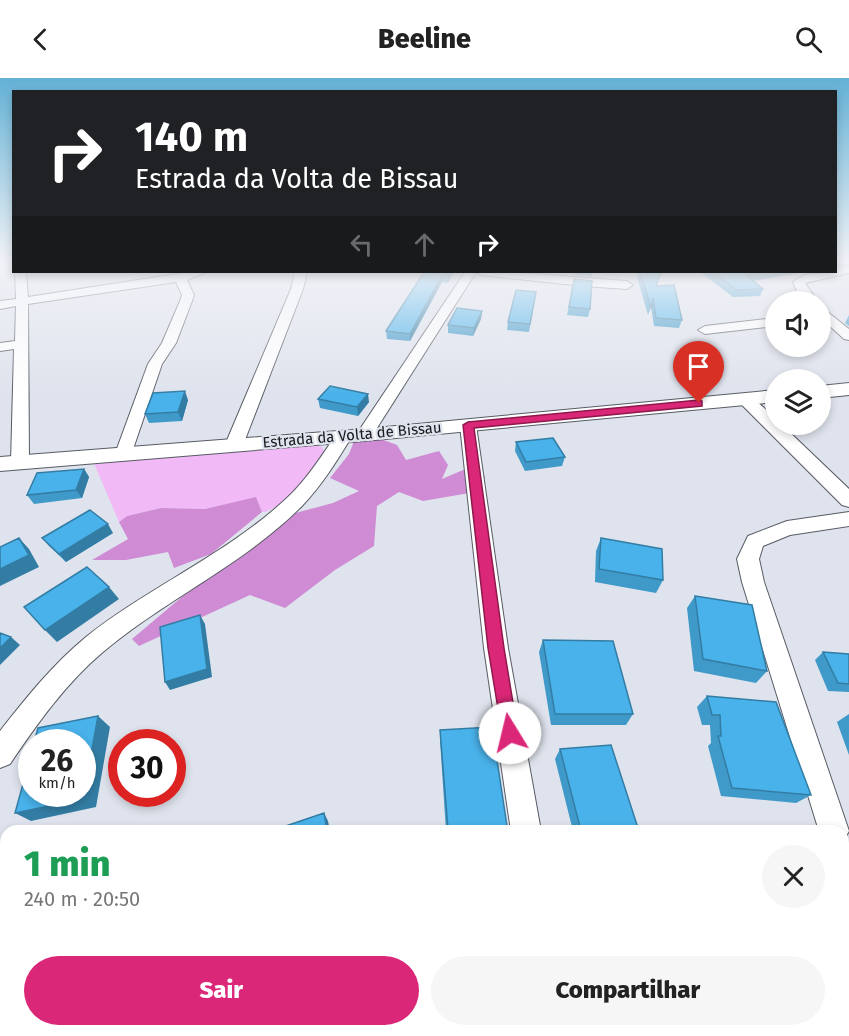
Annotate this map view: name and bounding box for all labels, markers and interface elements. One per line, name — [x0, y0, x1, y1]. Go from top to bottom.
icon: back — [24, 23, 57, 56]
text: Beeline — [378, 23, 471, 55]
icon: search — [792, 23, 825, 56]
text: 140 m — [135, 112, 248, 162]
icon: right — [36, 114, 114, 192]
text: Estrada da Volta de Bissau — [135, 163, 458, 195]
icon: left — [345, 228, 378, 261]
icon: ahead — [408, 228, 441, 261]
icon: right — [471, 228, 504, 261]
map controls — [765, 291, 831, 435]
button: sound — [765, 291, 831, 357]
pin — [673, 341, 724, 403]
icon: arrive — [682, 350, 715, 383]
button: layers — [765, 369, 831, 435]
street label: Estrada da Volta de Bissau — [262, 418, 442, 452]
position arrow — [478, 701, 542, 765]
speed limit sign: 30 — [108, 729, 186, 807]
text: 26 — [41, 743, 73, 779]
text: km/h — [38, 774, 76, 792]
text: 1 min — [24, 842, 110, 886]
button: close — [762, 845, 825, 908]
text: 240 m · 20:50 — [24, 887, 140, 911]
button: Sair — [24, 956, 419, 1025]
button: Compartilhar — [431, 956, 825, 1025]

